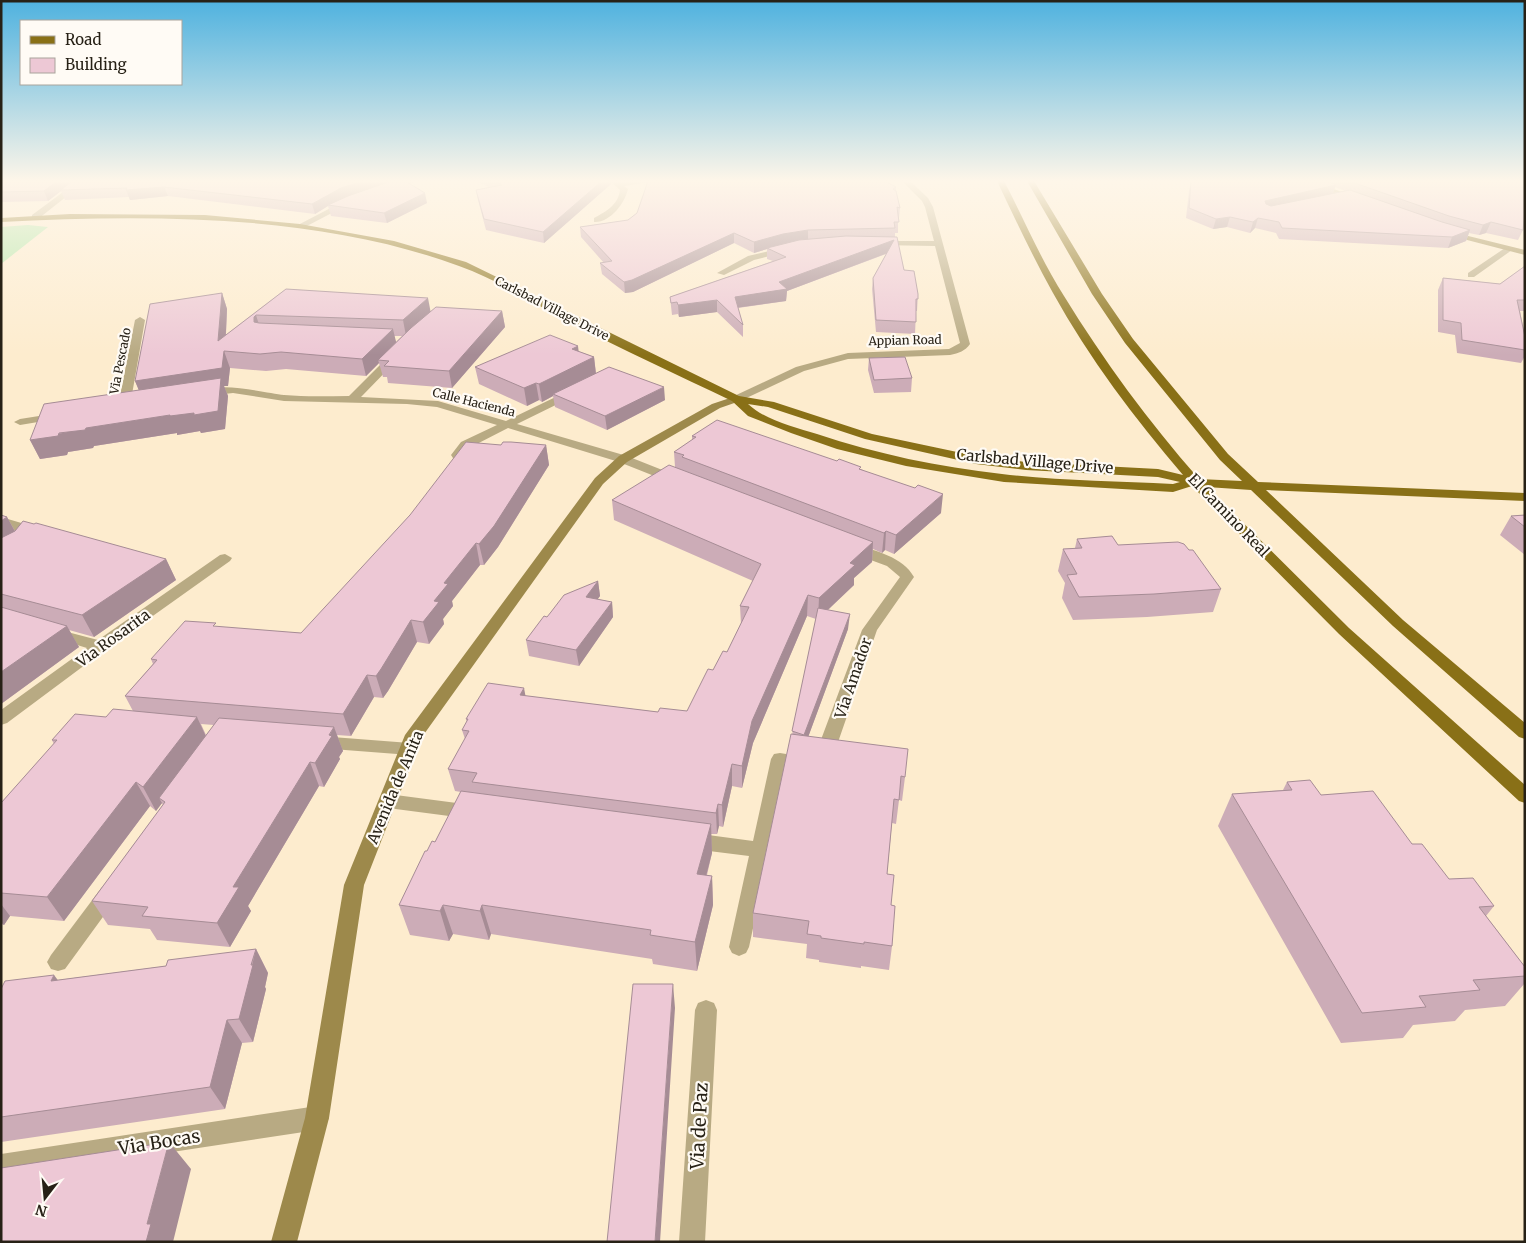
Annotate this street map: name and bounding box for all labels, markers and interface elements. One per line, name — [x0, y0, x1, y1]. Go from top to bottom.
legend — [20, 20, 182, 85]
text: Road — [65, 30, 101, 49]
text: Building — [65, 55, 127, 74]
street label: Carlsbad Village Drive — [493, 273, 611, 343]
street label: Via Pescado — [106, 326, 134, 397]
street label: Appian Road — [867, 332, 942, 348]
street label: Calle Hacienda — [431, 384, 518, 420]
street label: Carlsbad Village Drive — [956, 445, 1114, 477]
street label: El Camino Real — [1184, 469, 1274, 561]
street label: Via Rosarita — [72, 605, 154, 672]
street label: Via Amador — [830, 635, 876, 722]
street label: Avenida de Anita — [362, 728, 427, 847]
street label: Via de Paz — [685, 1082, 713, 1171]
street label: Via Bocas — [115, 1124, 202, 1160]
north arrow — [20, 1173, 70, 1223]
text: N — [34, 1200, 49, 1221]

